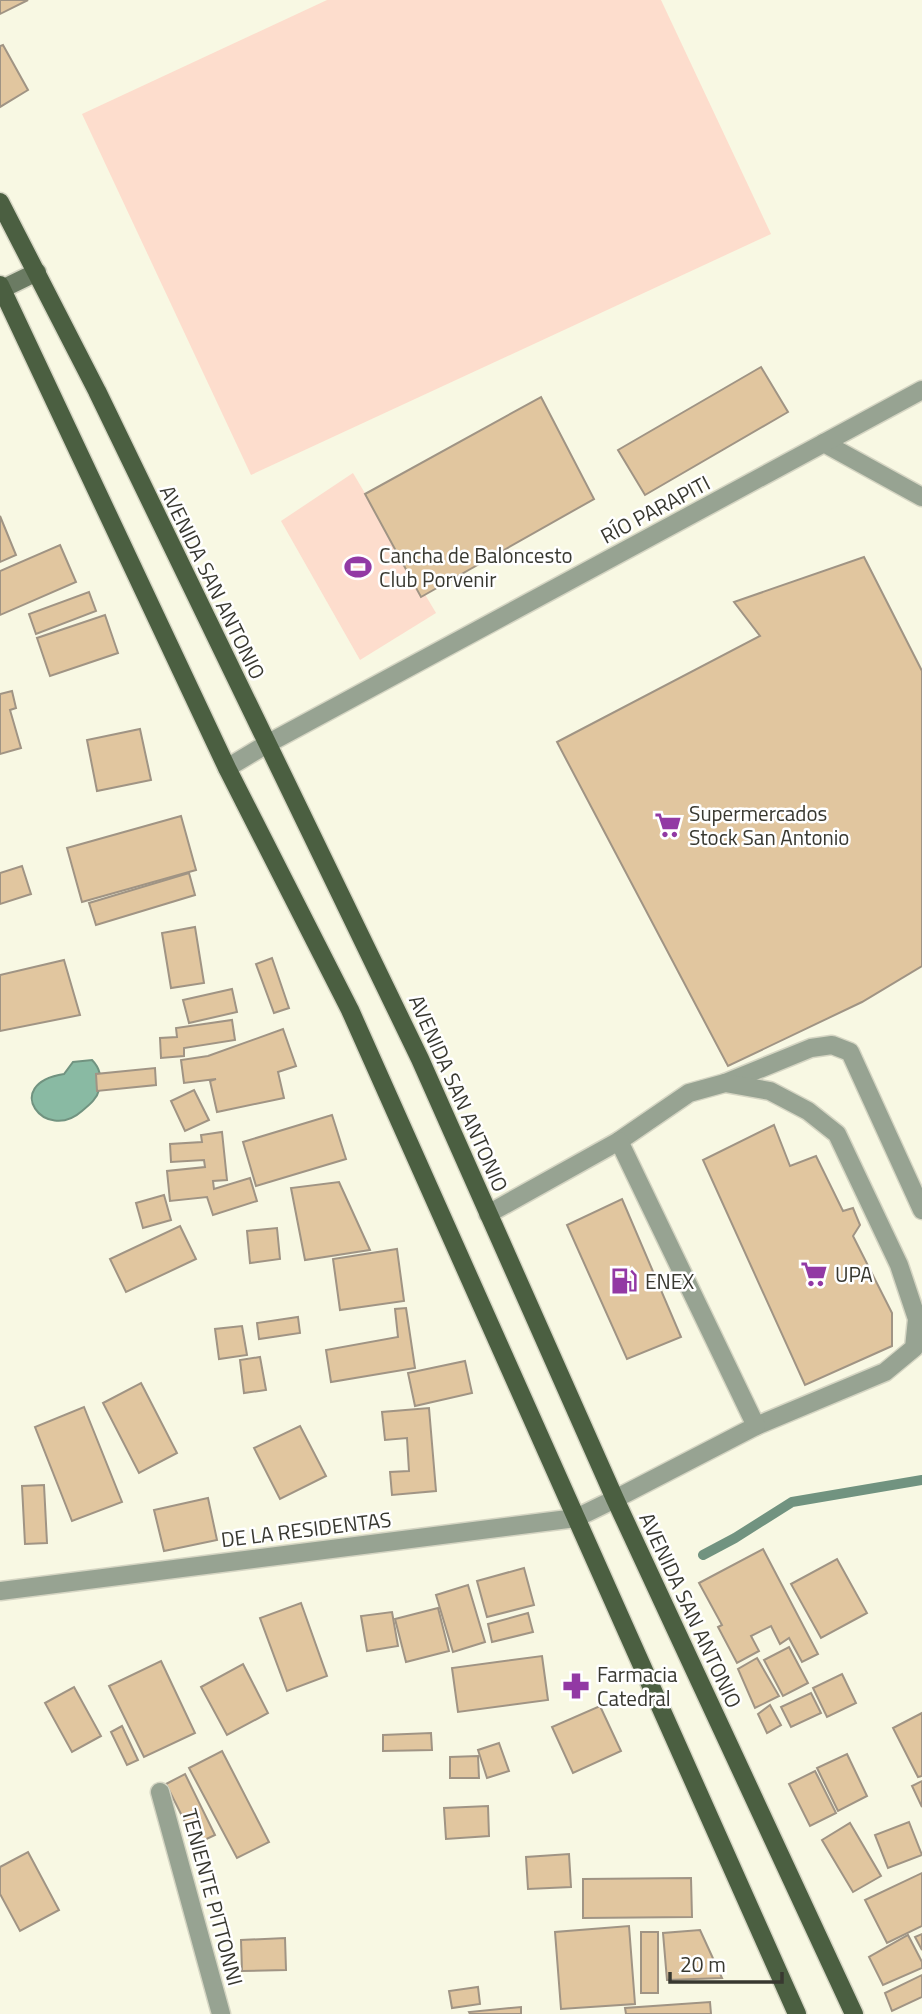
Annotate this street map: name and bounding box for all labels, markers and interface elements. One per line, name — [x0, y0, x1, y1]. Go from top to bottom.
street label: RÍO PARAPITI — [594, 467, 716, 551]
street label: AVENIDA SAN ANTONIO — [152, 480, 274, 684]
place label: Cancha de Baloncesto Club Porvenir — [379, 539, 573, 595]
sports icon: Cancha de Baloncesto Club Porvenir — [343, 552, 373, 582]
place label: Supermercados Stock San Antonio — [689, 797, 849, 853]
supermarket icon: Supermercados Stock San Antonio — [653, 810, 683, 840]
street label: AVENIDA SAN ANTONIO — [401, 989, 517, 1197]
place label: UPA — [835, 1258, 873, 1290]
supermarket icon: UPA — [799, 1259, 829, 1289]
place label: ENEX — [645, 1265, 694, 1297]
fuel station icon: ENEX — [609, 1266, 639, 1296]
street label: DE LA RESIDENTAS — [219, 1503, 393, 1555]
street label: AVENIDA SAN ANTONIO — [632, 1507, 750, 1713]
place label: Farmacia Catedral — [597, 1658, 678, 1714]
pharmacy icon: Farmacia Catedral — [561, 1671, 591, 1701]
street label: TENIENTE PITTONNI — [174, 1805, 252, 1989]
scale bar — [670, 1940, 782, 1984]
text: 20 m — [680, 1948, 726, 1980]

